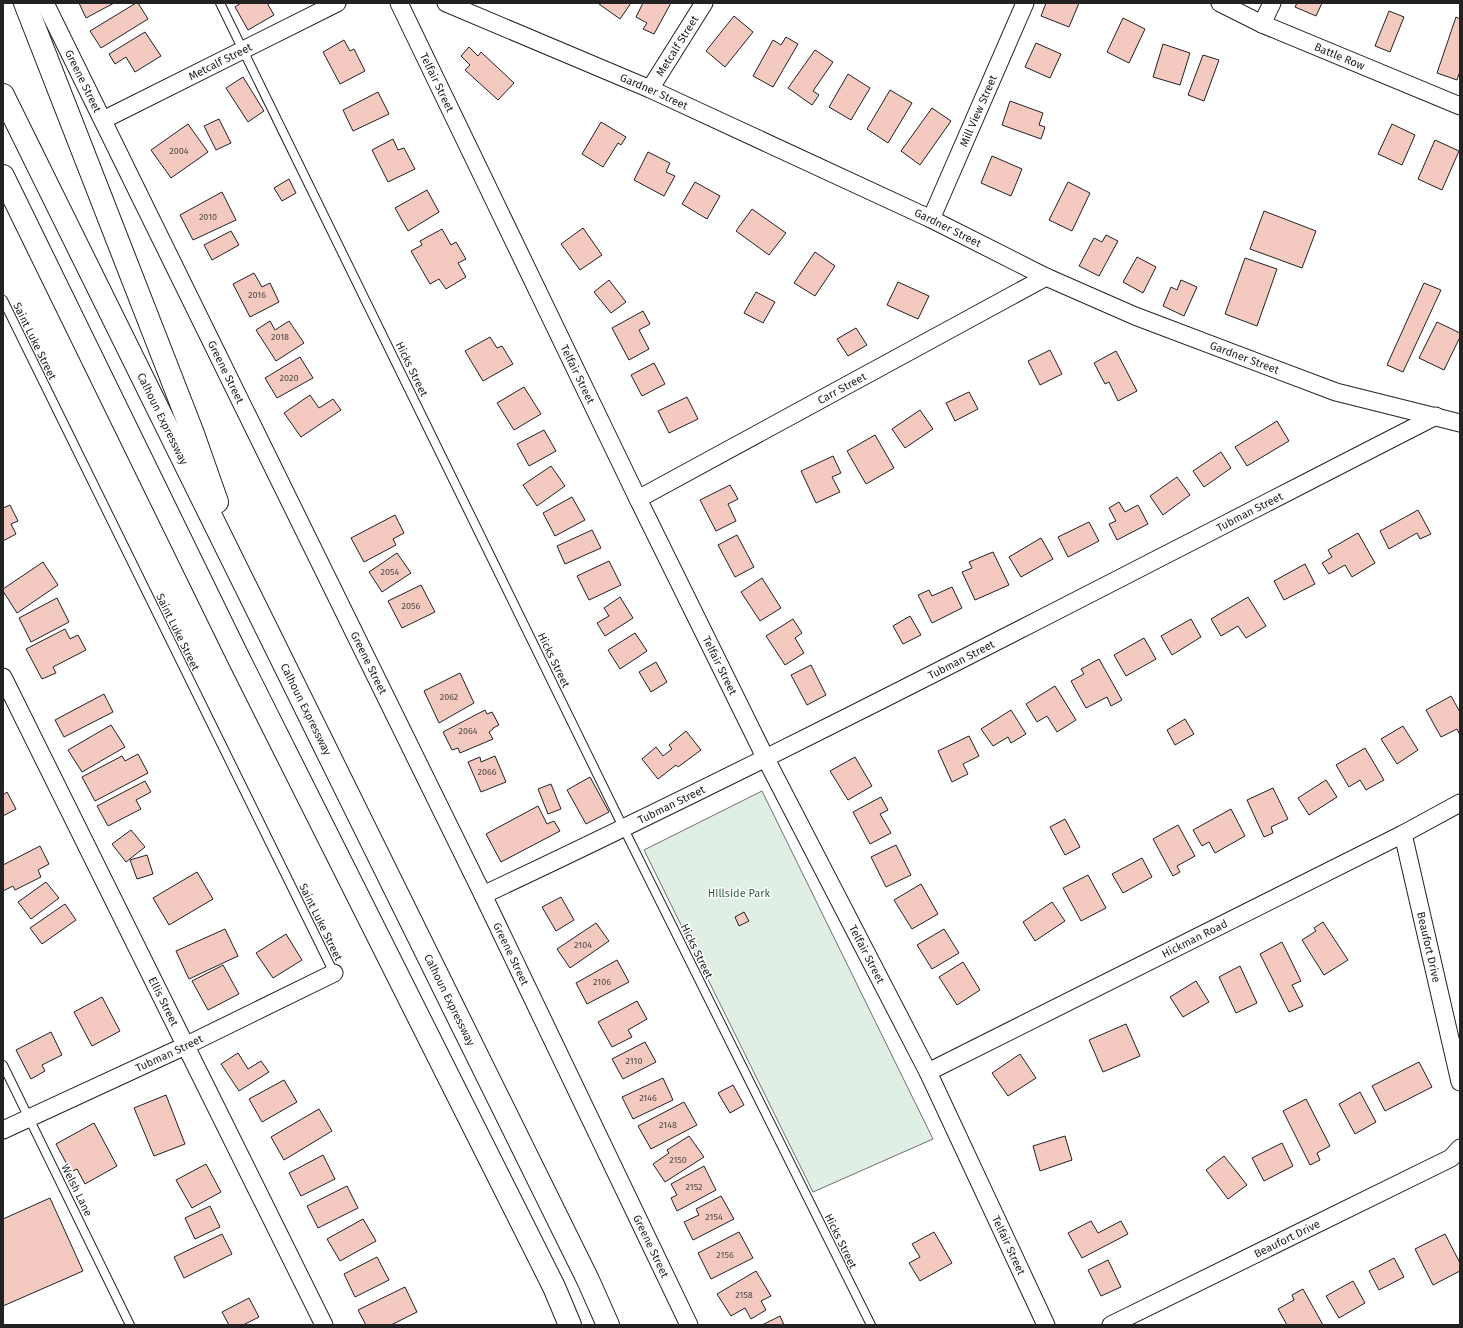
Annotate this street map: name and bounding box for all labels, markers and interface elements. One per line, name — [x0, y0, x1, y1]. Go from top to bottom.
street label: Metcalf Street — [654, 13, 701, 79]
street label: Battle Row — [1312, 40, 1367, 73]
street label: Metcalf Street — [187, 41, 254, 83]
street label: Greene Street — [62, 48, 104, 115]
street label: Telfair Street — [417, 51, 456, 114]
street label: Gardner Street — [618, 71, 690, 113]
street label: Mill View Street — [957, 73, 1000, 149]
house number: 2004 — [169, 146, 189, 156]
street label: Gardner Street — [912, 206, 983, 250]
house number: 2010 — [199, 212, 217, 222]
house number: 2016 — [248, 290, 266, 300]
street label: Saint Luke Street — [10, 300, 59, 382]
house number: 2018 — [271, 332, 289, 342]
street label: Greene Street — [205, 339, 247, 406]
street label: Gardner Street — [1208, 339, 1281, 377]
street label: Hicks Street — [393, 340, 430, 399]
street label: Telfair Street — [558, 343, 597, 406]
street label: Carr Street — [815, 370, 869, 407]
street label: Calhoun Expressway — [134, 371, 191, 467]
house number: 2020 — [280, 373, 298, 383]
street label: Tubman Street — [1214, 490, 1285, 535]
house number: 2054 — [381, 567, 400, 577]
street label: Saint Luke Street — [153, 591, 202, 673]
house number: 2056 — [402, 601, 421, 611]
street label: Greene Street — [348, 630, 389, 696]
street label: Hicks Street — [535, 631, 572, 690]
street label: Telfair Street — [699, 634, 739, 697]
street label: Tubman Street — [926, 638, 997, 682]
street label: Calhoun Expressway — [278, 661, 334, 758]
house number: 2062 — [440, 692, 458, 702]
house number: 2064 — [458, 726, 478, 736]
house number: 2066 — [477, 767, 497, 777]
street label: Tubman Street — [636, 783, 707, 827]
street label: Saint Luke Street — [296, 881, 345, 963]
park label: Hillside Park — [708, 887, 771, 900]
street label: Beaufort Drive — [1414, 911, 1443, 984]
street label: Hickman Road — [1160, 917, 1230, 961]
street label: Greene Street — [490, 921, 531, 988]
street label: Hicks Street — [678, 922, 715, 981]
street label: Telfair Street — [846, 923, 887, 986]
house number: 2104 — [574, 940, 592, 950]
street label: Calhoun Expressway — [421, 952, 478, 1049]
street label: Ellis Street — [146, 975, 181, 1028]
house number: 2106 — [593, 977, 611, 987]
street label: Tubman Street — [134, 1032, 205, 1075]
house number: 2110 — [626, 1056, 642, 1066]
house number: 2146 — [639, 1093, 657, 1103]
house number: 2148 — [659, 1120, 677, 1130]
house number: 2150 — [669, 1155, 687, 1165]
street label: Welsh Lane — [58, 1162, 95, 1218]
house number: 2152 — [686, 1182, 702, 1192]
house number: 2154 — [705, 1212, 723, 1222]
street label: Hicks Street — [822, 1212, 859, 1271]
street label: Greene Street — [630, 1213, 671, 1280]
street label: Telfair Street — [989, 1214, 1028, 1277]
street label: Beaufort Drive — [1252, 1217, 1322, 1261]
house number: 2156 — [716, 1250, 734, 1260]
house number: 2158 — [735, 1290, 753, 1300]

